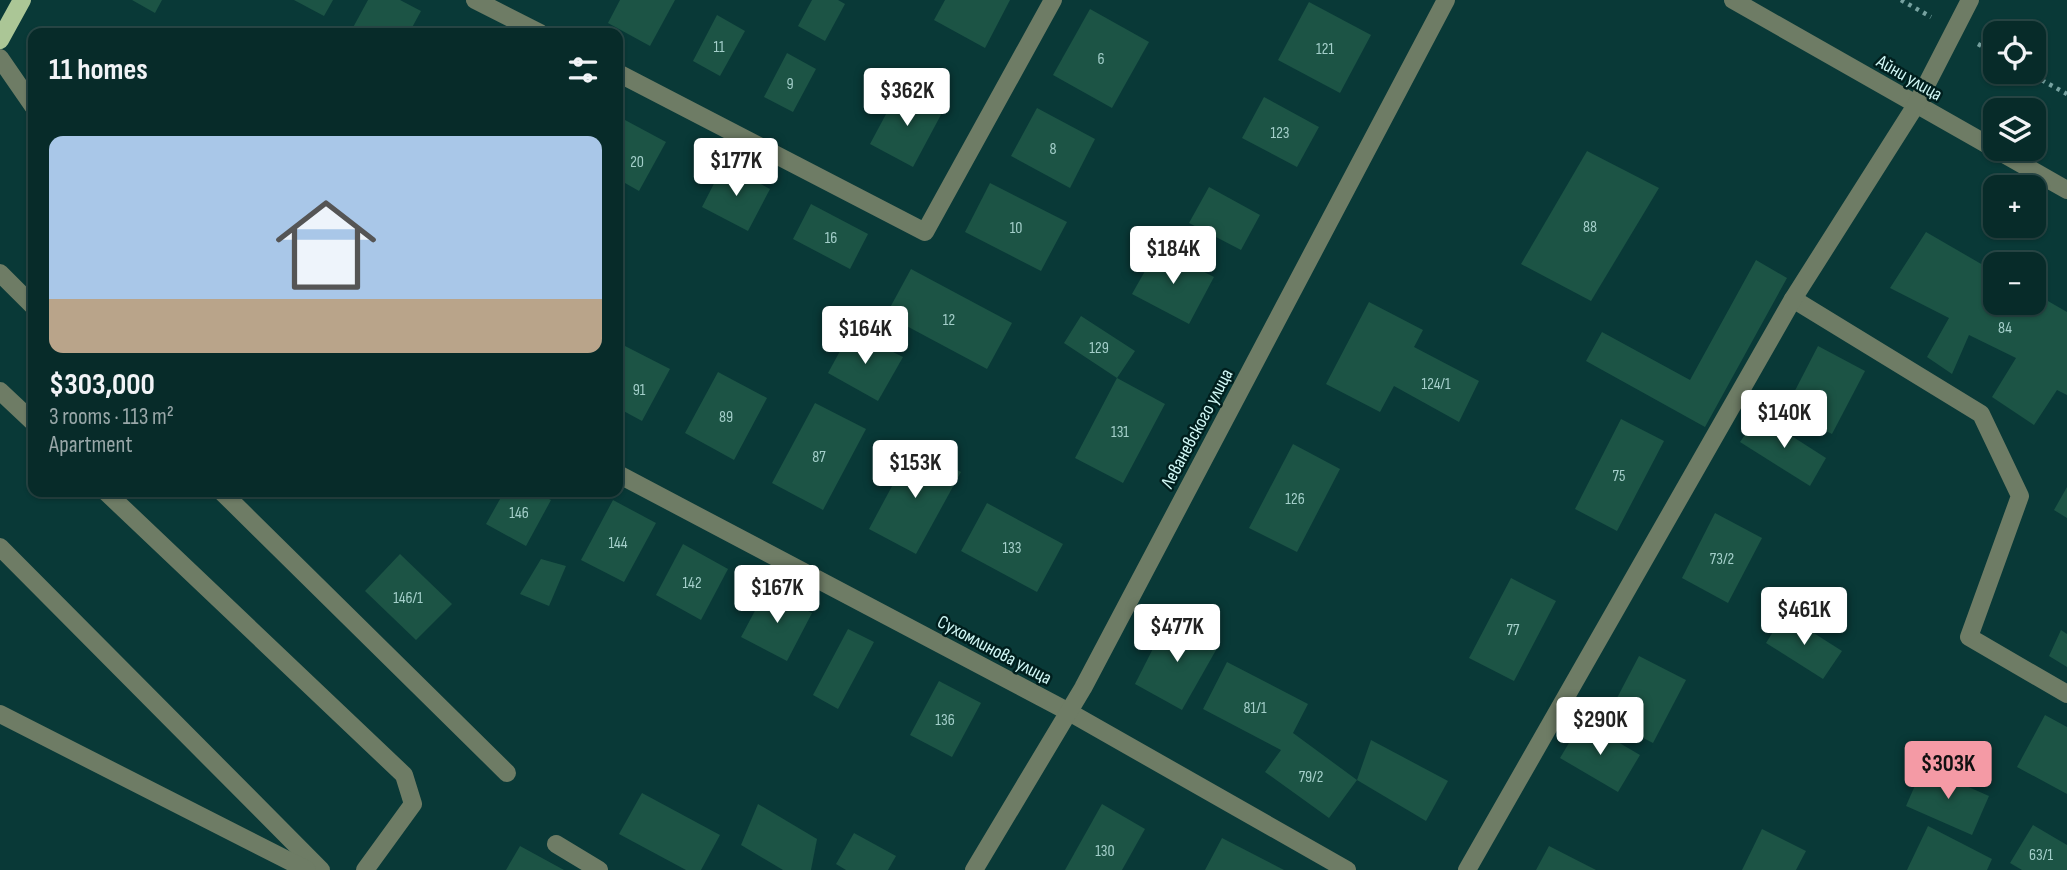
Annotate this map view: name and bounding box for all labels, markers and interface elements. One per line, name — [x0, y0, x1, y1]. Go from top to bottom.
map controls — [1983, 21, 2046, 315]
button: locate — [1983, 21, 2046, 84]
house number: 11 — [713, 38, 725, 57]
house number: 121 — [1316, 40, 1334, 59]
house number: 6 — [1097, 50, 1105, 69]
street label: Айни улица — [1871, 50, 1946, 106]
icon: filters — [564, 51, 602, 89]
text: 11 homes — [49, 52, 148, 88]
pin: $362K — [858, 68, 956, 128]
house number: 9 — [786, 75, 794, 94]
text: $362K — [880, 77, 934, 105]
button: layers — [1983, 98, 2046, 161]
house number: 123 — [1270, 124, 1290, 143]
pin: $177K — [687, 138, 785, 198]
house number: 8 — [1049, 140, 1057, 159]
text: $177K — [710, 147, 762, 175]
house number: 20 — [630, 153, 644, 172]
button: + — [1983, 175, 2046, 238]
icon: home — [263, 182, 389, 308]
house number: 88 — [1583, 218, 1597, 237]
house number: 10 — [1010, 219, 1022, 238]
pin: $184K — [1124, 226, 1222, 286]
house number: 16 — [825, 229, 837, 248]
text: $184K — [1146, 235, 1200, 263]
button: − — [1983, 252, 2046, 315]
pin: $164K — [816, 306, 914, 366]
house number: 12 — [943, 311, 955, 330]
text: $164K — [838, 315, 892, 343]
house number: 84 — [1998, 319, 2012, 338]
house number: 129 — [1089, 339, 1109, 358]
street label: Леваневского улица — [1156, 365, 1238, 493]
text: $303,000 — [49, 367, 155, 403]
house number: 124/1 — [1421, 375, 1451, 394]
house number: 91 — [633, 381, 646, 400]
pin: $140K — [1735, 391, 1833, 450]
text: $140K — [1757, 399, 1811, 427]
text: 3 rooms · 113 m² — [49, 403, 174, 431]
house number: 89 — [719, 408, 733, 427]
house number: 131 — [1111, 423, 1129, 442]
text: Apartment — [49, 431, 133, 459]
pin: $153K — [866, 440, 964, 500]
house number: 87 — [812, 448, 826, 467]
text: $153K — [889, 449, 941, 477]
house number: 75 — [1613, 467, 1625, 486]
house number: 126 — [1285, 490, 1305, 509]
house number: 146 — [509, 504, 529, 523]
house number: 144 — [608, 534, 628, 553]
house number: 133 — [1002, 539, 1022, 558]
house number: 73/2 — [1710, 550, 1734, 569]
pin: $167K — [728, 566, 826, 625]
house number: 142 — [683, 574, 701, 593]
text: $167K — [750, 574, 804, 602]
pin: $461K — [1755, 588, 1853, 647]
house number: 146/1 — [393, 589, 423, 608]
text: $461K — [1777, 596, 1831, 624]
pin: $477K — [1128, 604, 1226, 664]
street label: Сухомлинова улица — [933, 611, 1055, 690]
text: $477K — [1150, 613, 1204, 641]
house number: 77 — [1507, 621, 1520, 640]
pin: $290K — [1551, 698, 1649, 757]
house number: 81/1 — [1243, 699, 1267, 718]
text: $290K — [1572, 706, 1628, 734]
house number: 136 — [935, 711, 955, 730]
pin: $303K — [1899, 742, 1997, 801]
text: $303K — [1921, 750, 1975, 778]
house number: 79/2 — [1299, 768, 1323, 787]
house number: 130 — [1095, 842, 1115, 861]
house number: 63/1 — [2029, 846, 2053, 865]

